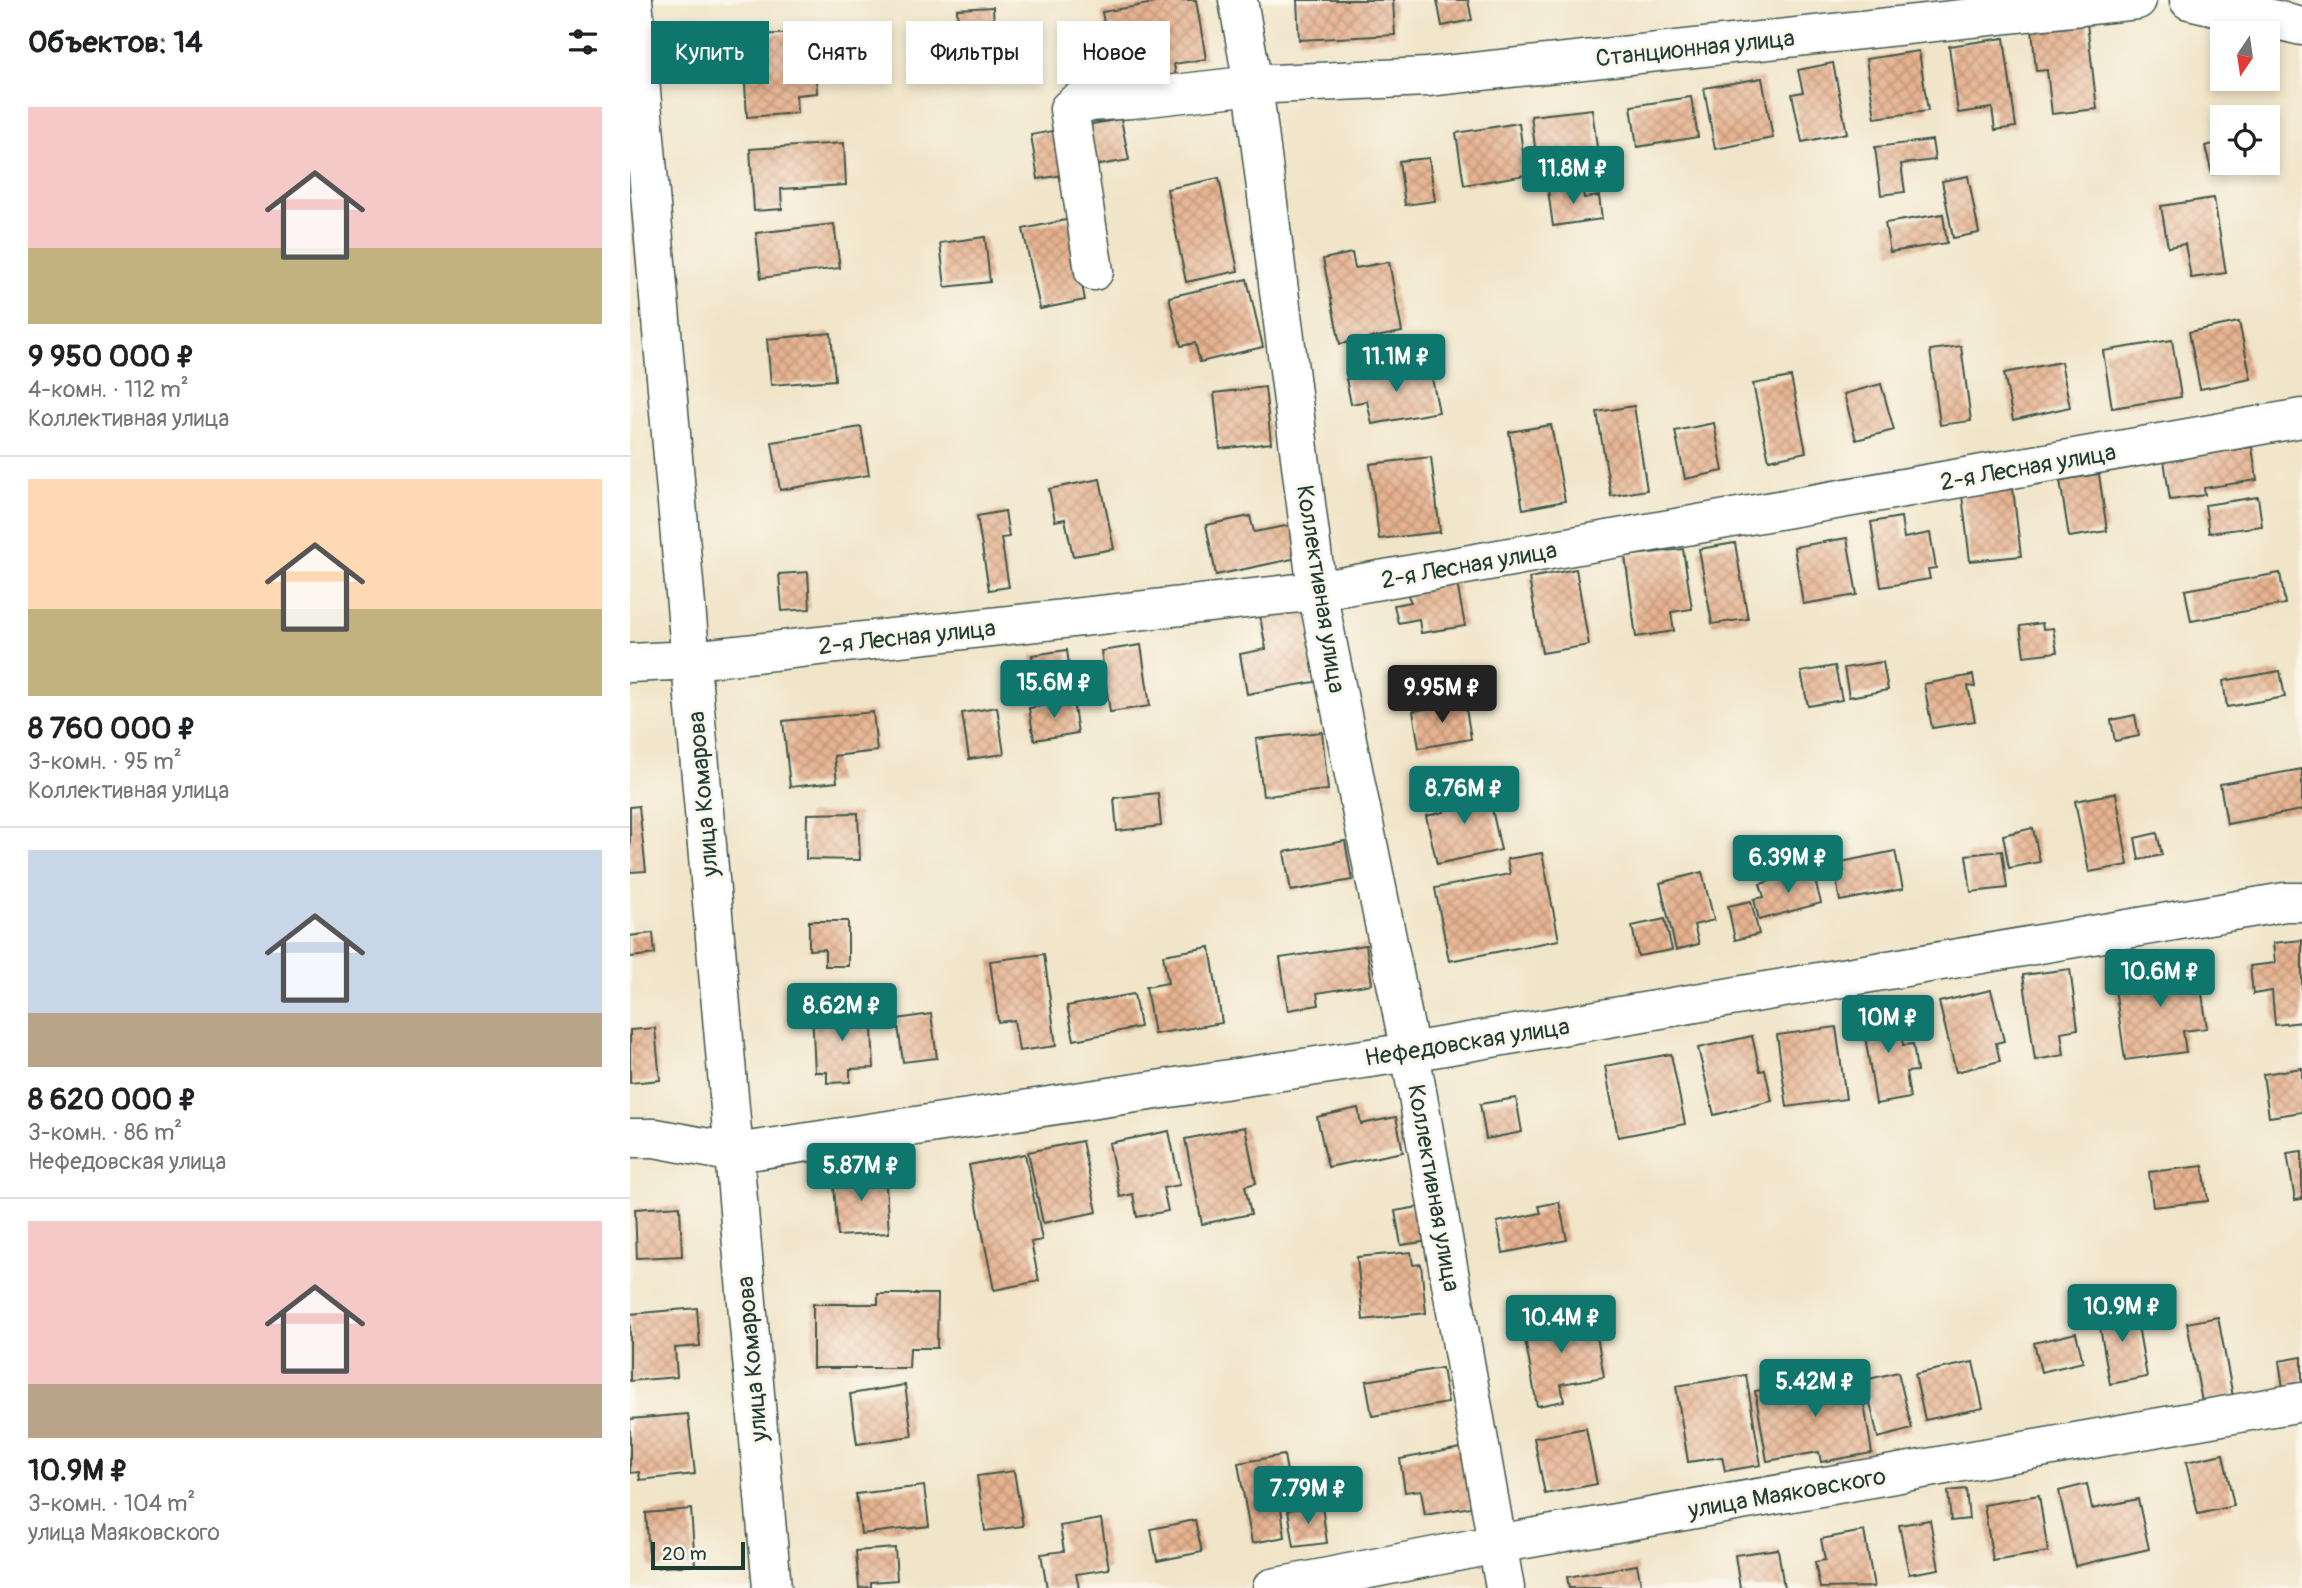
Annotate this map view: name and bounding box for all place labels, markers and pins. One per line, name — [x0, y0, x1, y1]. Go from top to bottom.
pin: 11.8M ₽ — [1508, 146, 1638, 206]
pin: 11.1M ₽ — [1331, 334, 1461, 394]
pin: 15.6M ₽ — [989, 660, 1119, 720]
pin: 9.95M ₽ — [1377, 666, 1507, 725]
pin: 8.76M ₽ — [1399, 766, 1529, 826]
pin: 6.39M ₽ — [1723, 836, 1853, 895]
pin: 10.6M ₽ — [2095, 950, 2225, 1009]
pin: 8.62M ₽ — [777, 984, 907, 1043]
pin: 10M ₽ — [1839, 996, 1937, 1055]
pin: 5.87M ₽ — [796, 1144, 926, 1203]
pin: 10.9M ₽ — [2057, 1284, 2187, 1344]
pin: 10.4M ₽ — [1496, 1296, 1626, 1355]
pin: 5.42M ₽ — [1750, 1360, 1880, 1419]
pin: 7.79M ₽ — [1243, 1466, 1373, 1526]

